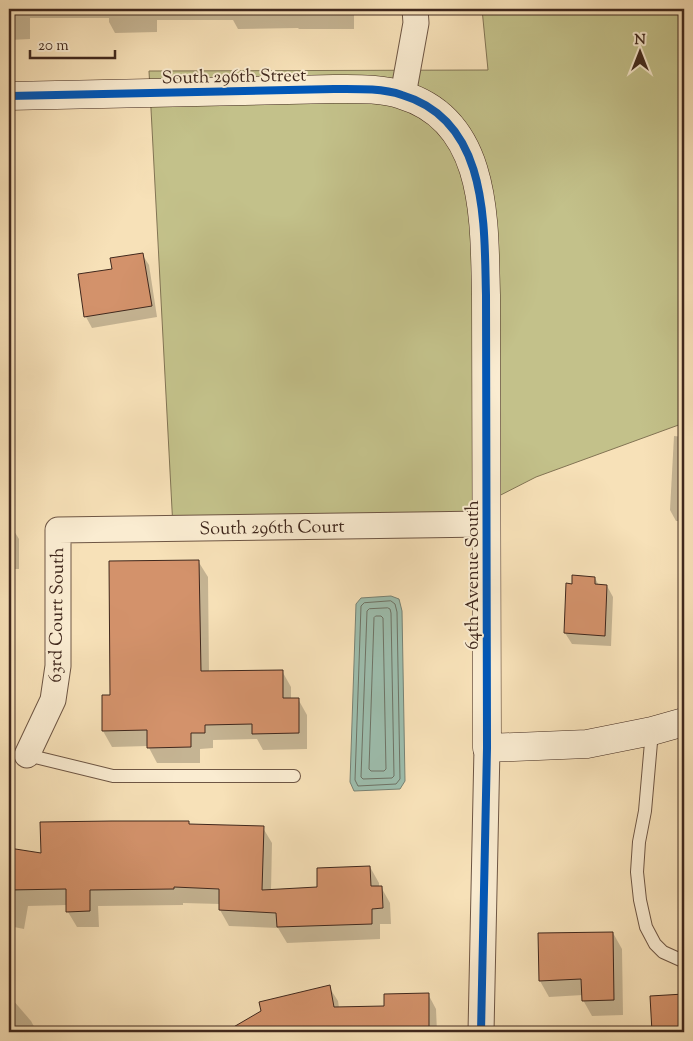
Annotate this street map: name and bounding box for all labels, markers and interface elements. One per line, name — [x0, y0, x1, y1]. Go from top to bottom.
scale bar — [30, 28, 115, 60]
north arrow — [616, 28, 666, 78]
text: N — [634, 31, 646, 51]
text: 20 m — [38, 36, 69, 57]
street label: South 296th Street — [162, 64, 307, 92]
street label: 64th Avenue South — [461, 500, 487, 650]
street label: South 296th Court — [199, 515, 345, 543]
street label: 63rd Court South — [44, 547, 72, 683]

